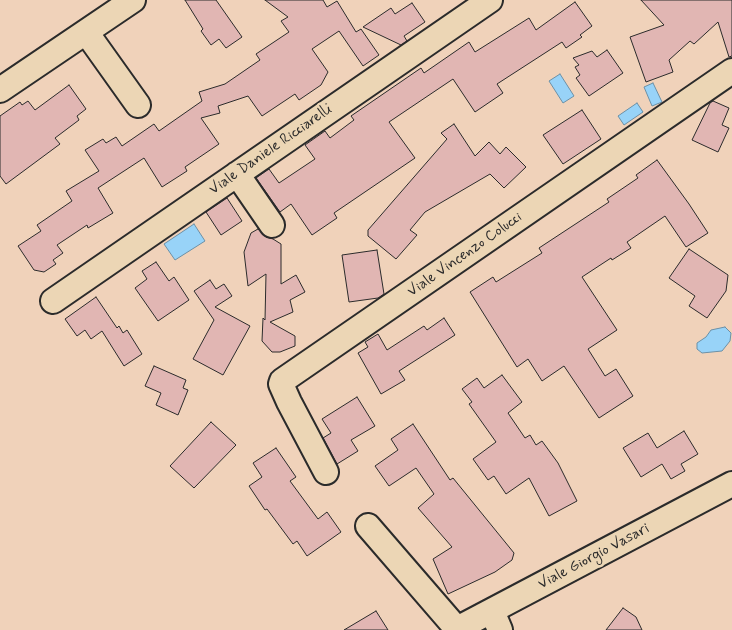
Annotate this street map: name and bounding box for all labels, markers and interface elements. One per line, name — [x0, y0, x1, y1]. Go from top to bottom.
street label: Viale Daniele Ricciarelli — [206, 101, 336, 199]
street label: Viale Vincenzo Colucci — [404, 209, 526, 301]
street label: Viale Giorgio Vasari — [535, 520, 653, 594]

